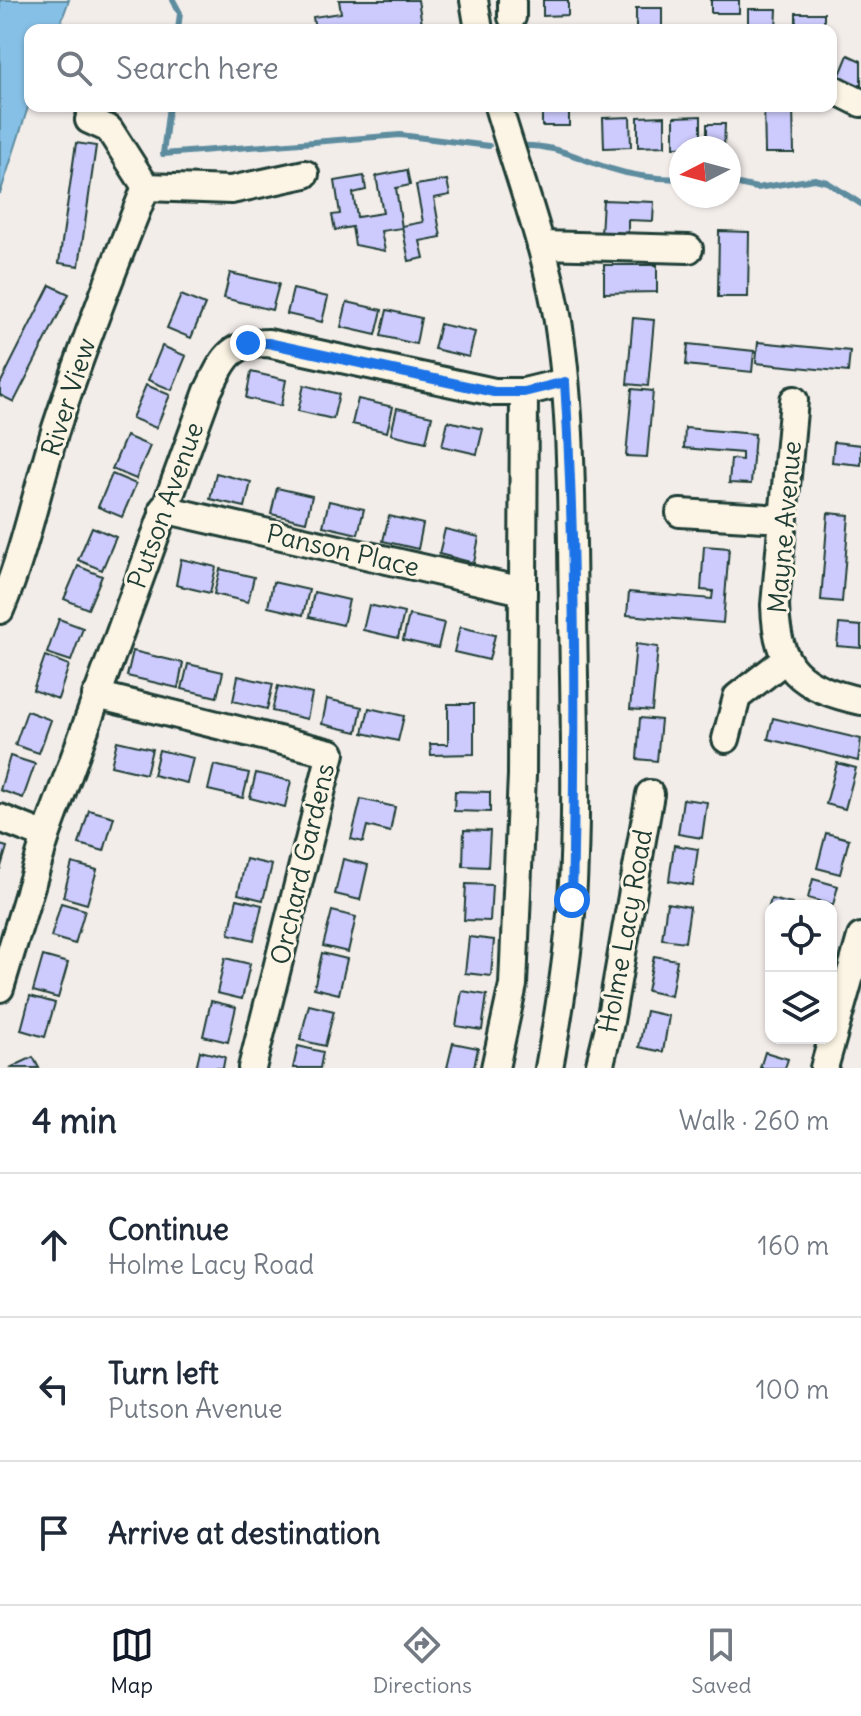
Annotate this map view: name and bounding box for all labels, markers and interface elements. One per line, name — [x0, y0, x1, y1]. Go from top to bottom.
search box — [24, 24, 837, 112]
icon: search — [52, 46, 96, 90]
text: Search here — [116, 49, 279, 87]
north arrow — [669, 136, 741, 208]
route end — [230, 325, 266, 361]
street label: River View — [33, 334, 103, 460]
street label: Putson Avenue — [120, 417, 210, 593]
street label: Mayne Avenue — [760, 439, 808, 615]
street label: Panson Place — [264, 516, 422, 584]
street label: Orchard Gardens — [263, 760, 341, 968]
street label: Holme Lacy Road — [591, 827, 659, 1035]
route start — [554, 882, 590, 918]
map controls — [765, 900, 837, 1044]
button: locate — [765, 900, 837, 972]
button: layers — [765, 972, 837, 1044]
text: 4 min — [32, 1099, 117, 1142]
text: Walk · 260 m — [679, 1104, 829, 1137]
text: Continue — [108, 1210, 229, 1248]
icon: ahead — [32, 1223, 76, 1267]
text: 160 m — [758, 1229, 829, 1262]
text: Holme Lacy Road — [108, 1248, 314, 1281]
text: Turn left — [108, 1354, 219, 1392]
icon: left — [32, 1367, 76, 1411]
text: 100 m — [755, 1373, 829, 1406]
text: Putson Avenue — [108, 1392, 282, 1425]
icon: arrive — [32, 1511, 76, 1555]
text: Arrive at destination — [108, 1514, 380, 1552]
tab: Map — [110, 1623, 154, 1699]
tab: Directions — [373, 1623, 472, 1699]
tab: Saved — [691, 1623, 751, 1699]

